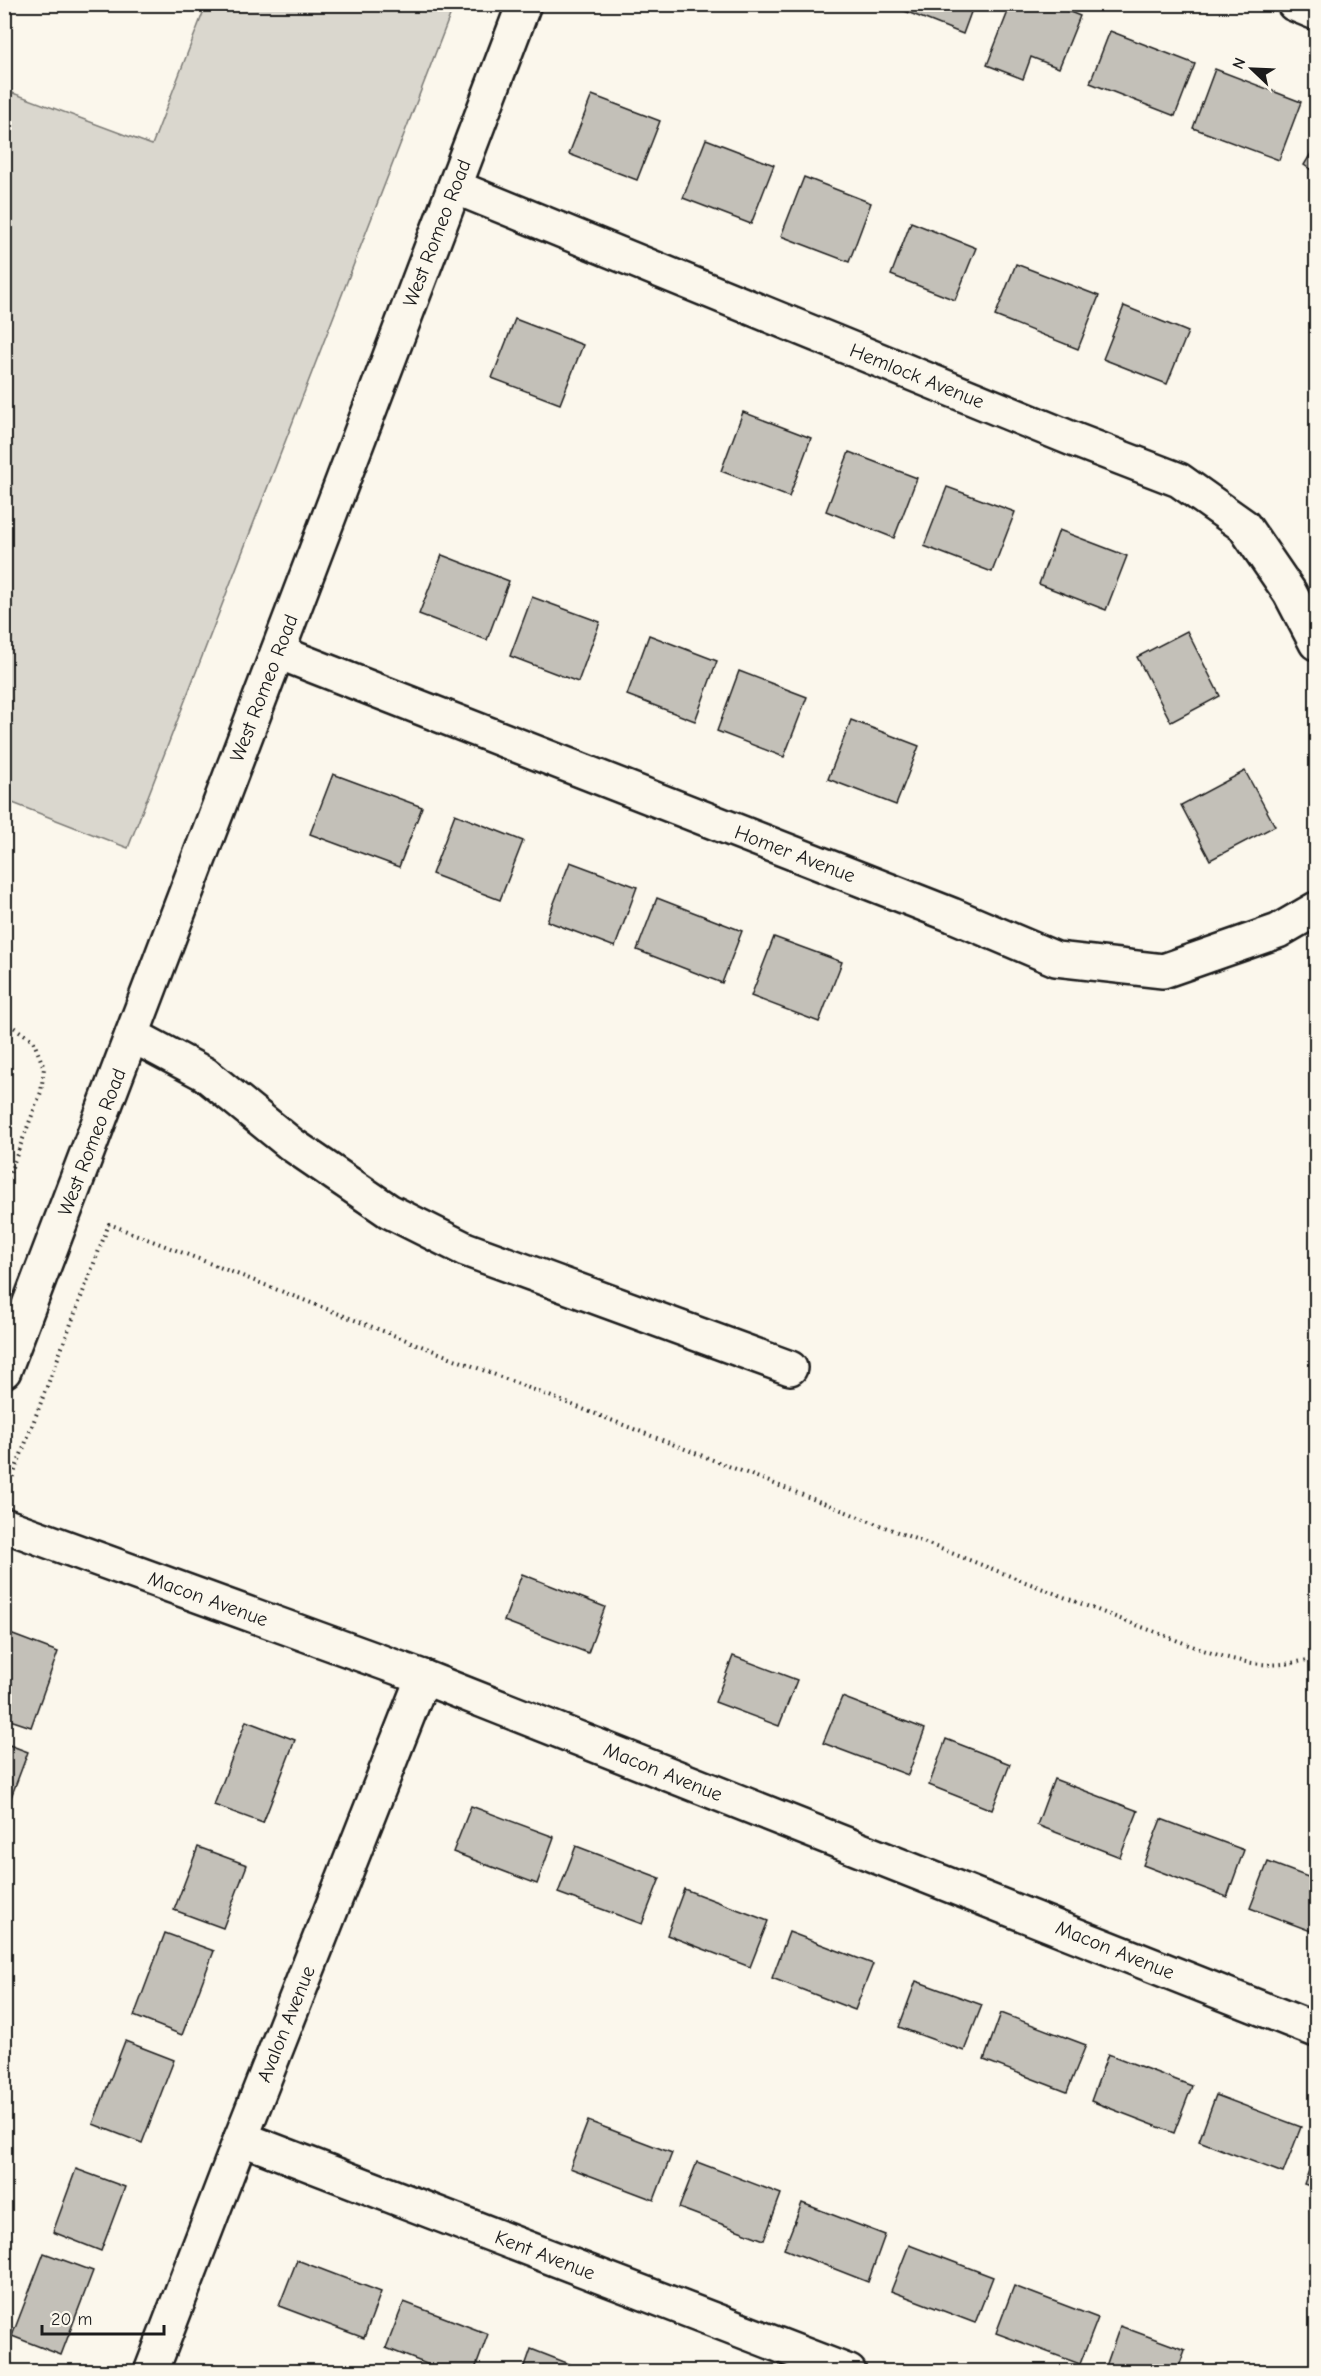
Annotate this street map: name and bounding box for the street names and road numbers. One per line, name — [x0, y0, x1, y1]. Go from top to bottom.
street label: West Romeo Road — [398, 156, 476, 310]
street label: Hemlock Avenue — [846, 339, 988, 413]
street label: West Romeo Road — [225, 611, 303, 765]
street label: Homer Avenue — [732, 820, 858, 888]
street label: West Romeo Road — [53, 1065, 131, 1219]
street label: Macon Avenue — [145, 1567, 271, 1631]
street label: Macon Avenue — [600, 1738, 726, 1806]
street label: Macon Avenue — [1052, 1916, 1178, 1984]
street label: Avalon Avenue — [252, 1962, 320, 2086]
street label: Kent Avenue — [492, 2225, 598, 2285]

